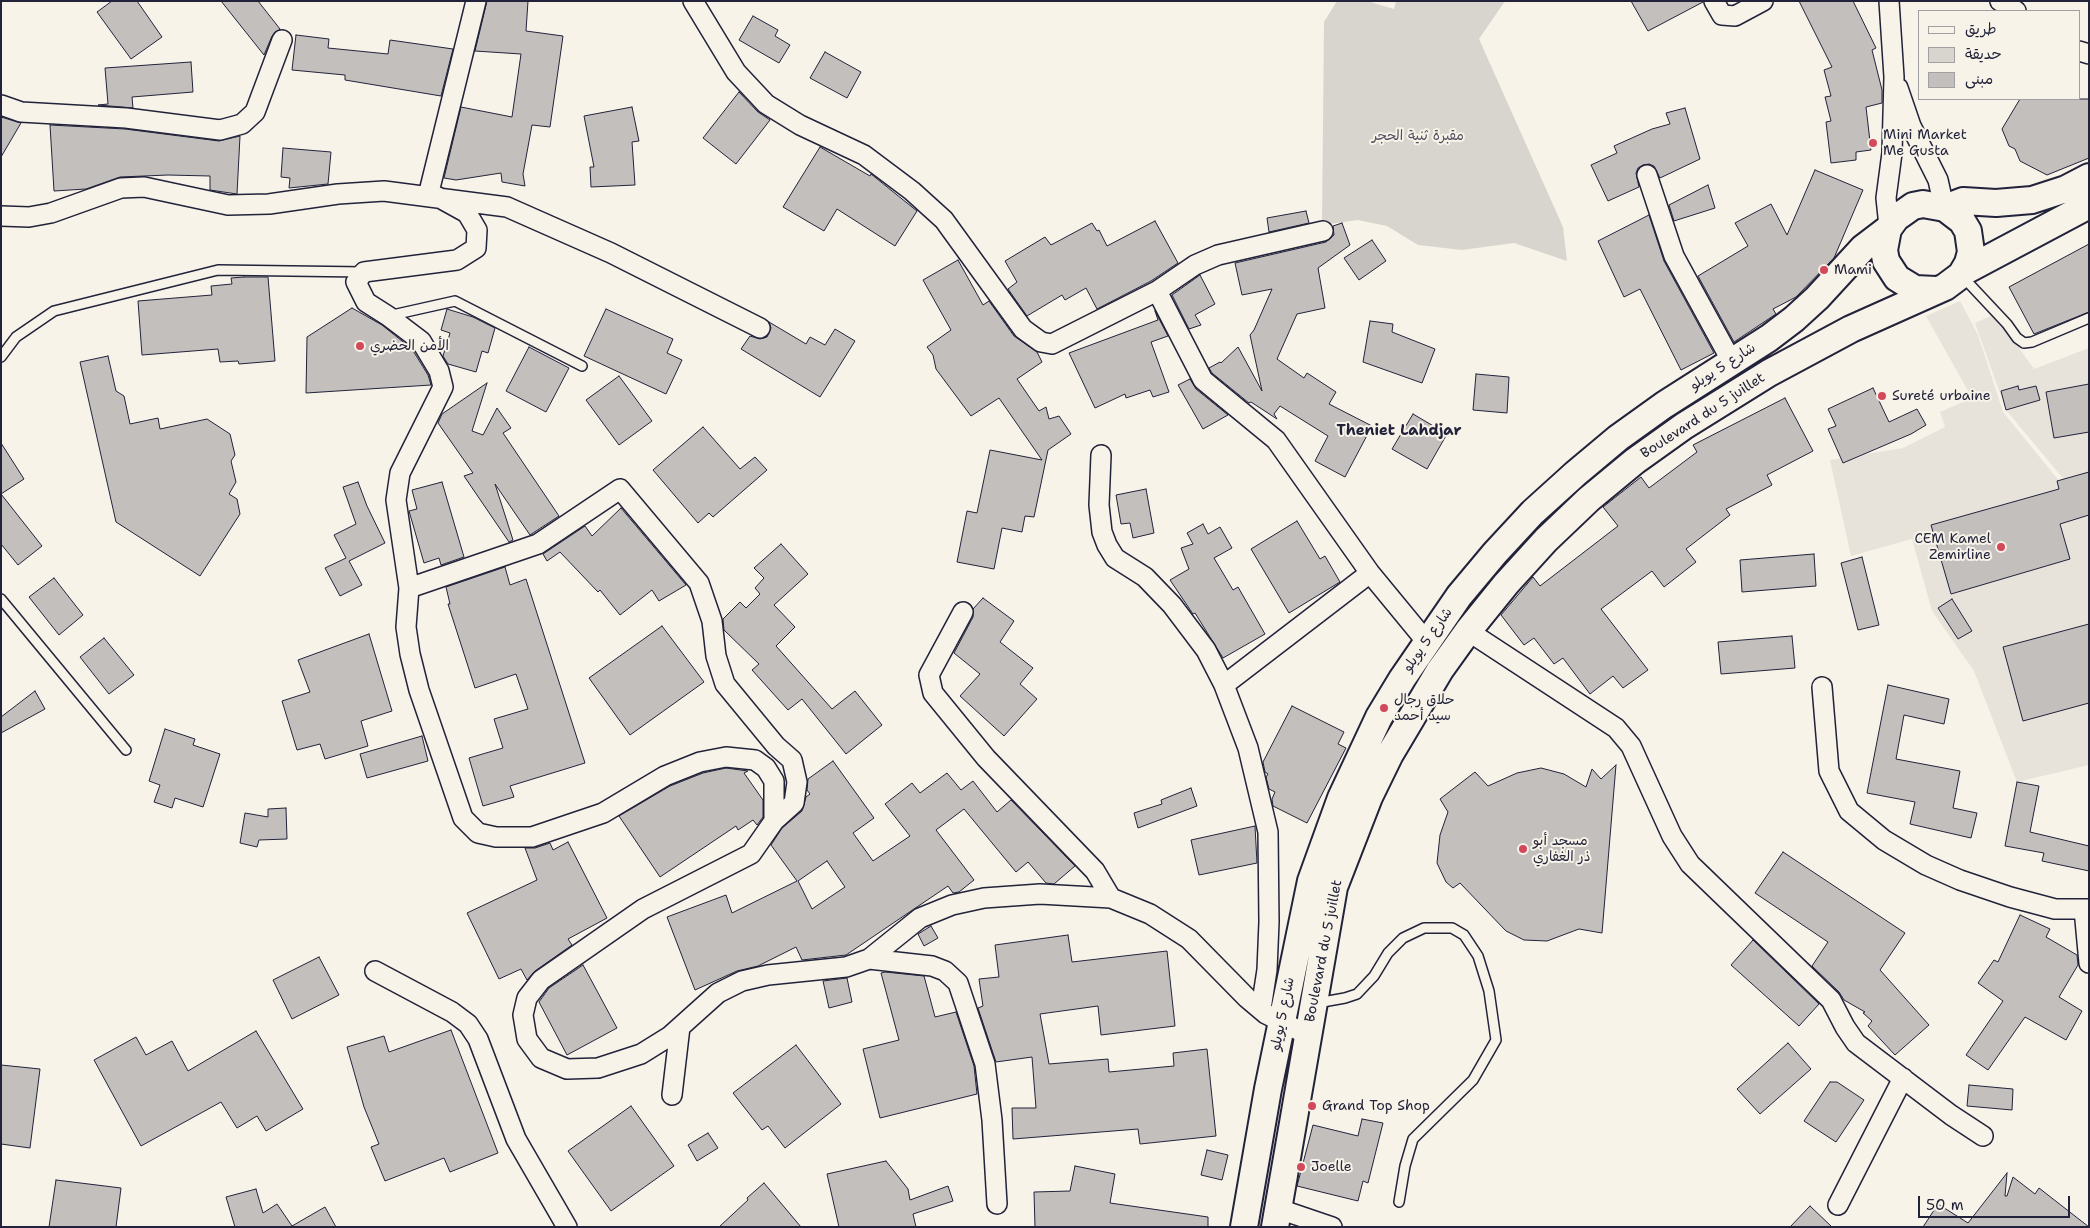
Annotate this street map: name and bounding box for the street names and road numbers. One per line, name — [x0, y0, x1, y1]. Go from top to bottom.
street label: شارع 5 يويلو — [1687, 340, 1759, 394]
street label: Boulevard du 5 juillet — [1638, 370, 1768, 462]
street label: شارع 5 يويلو — [1400, 605, 1456, 675]
street label: Boulevard du 5 juillet — [1302, 878, 1346, 1024]
street label: شارع 5 يويلو — [1268, 976, 1298, 1052]

